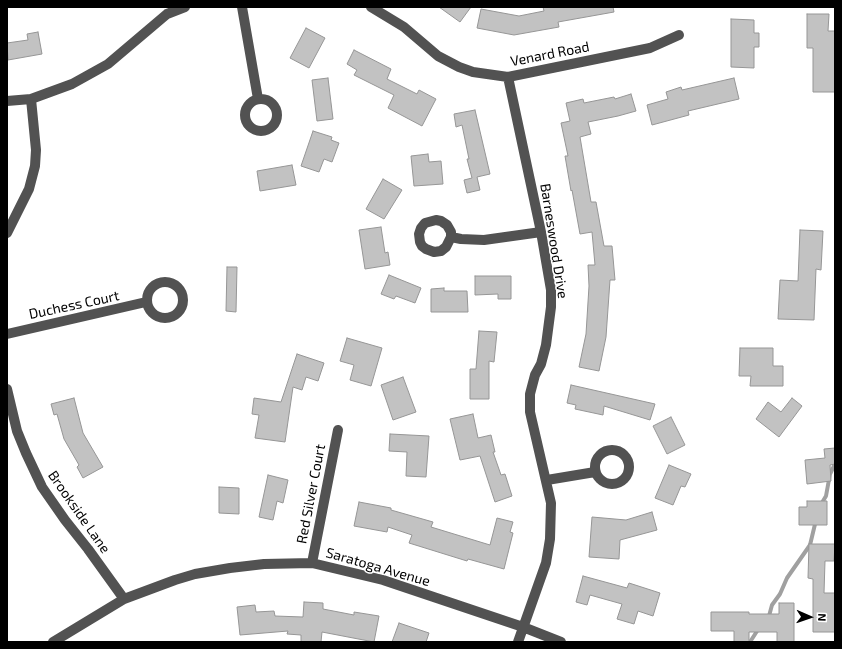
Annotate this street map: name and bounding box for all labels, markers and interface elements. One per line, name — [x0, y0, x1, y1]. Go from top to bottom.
street label: Venard Road — [509, 38, 591, 70]
street label: Barneswood Drive — [537, 182, 571, 300]
street label: Duchess Court — [27, 287, 121, 323]
street label: Red Silver Court — [293, 443, 329, 545]
street label: Brookside Lane — [44, 467, 114, 557]
street label: Saratoga Avenue — [324, 544, 432, 590]
north arrow — [790, 597, 830, 637]
text: N — [816, 613, 829, 622]

